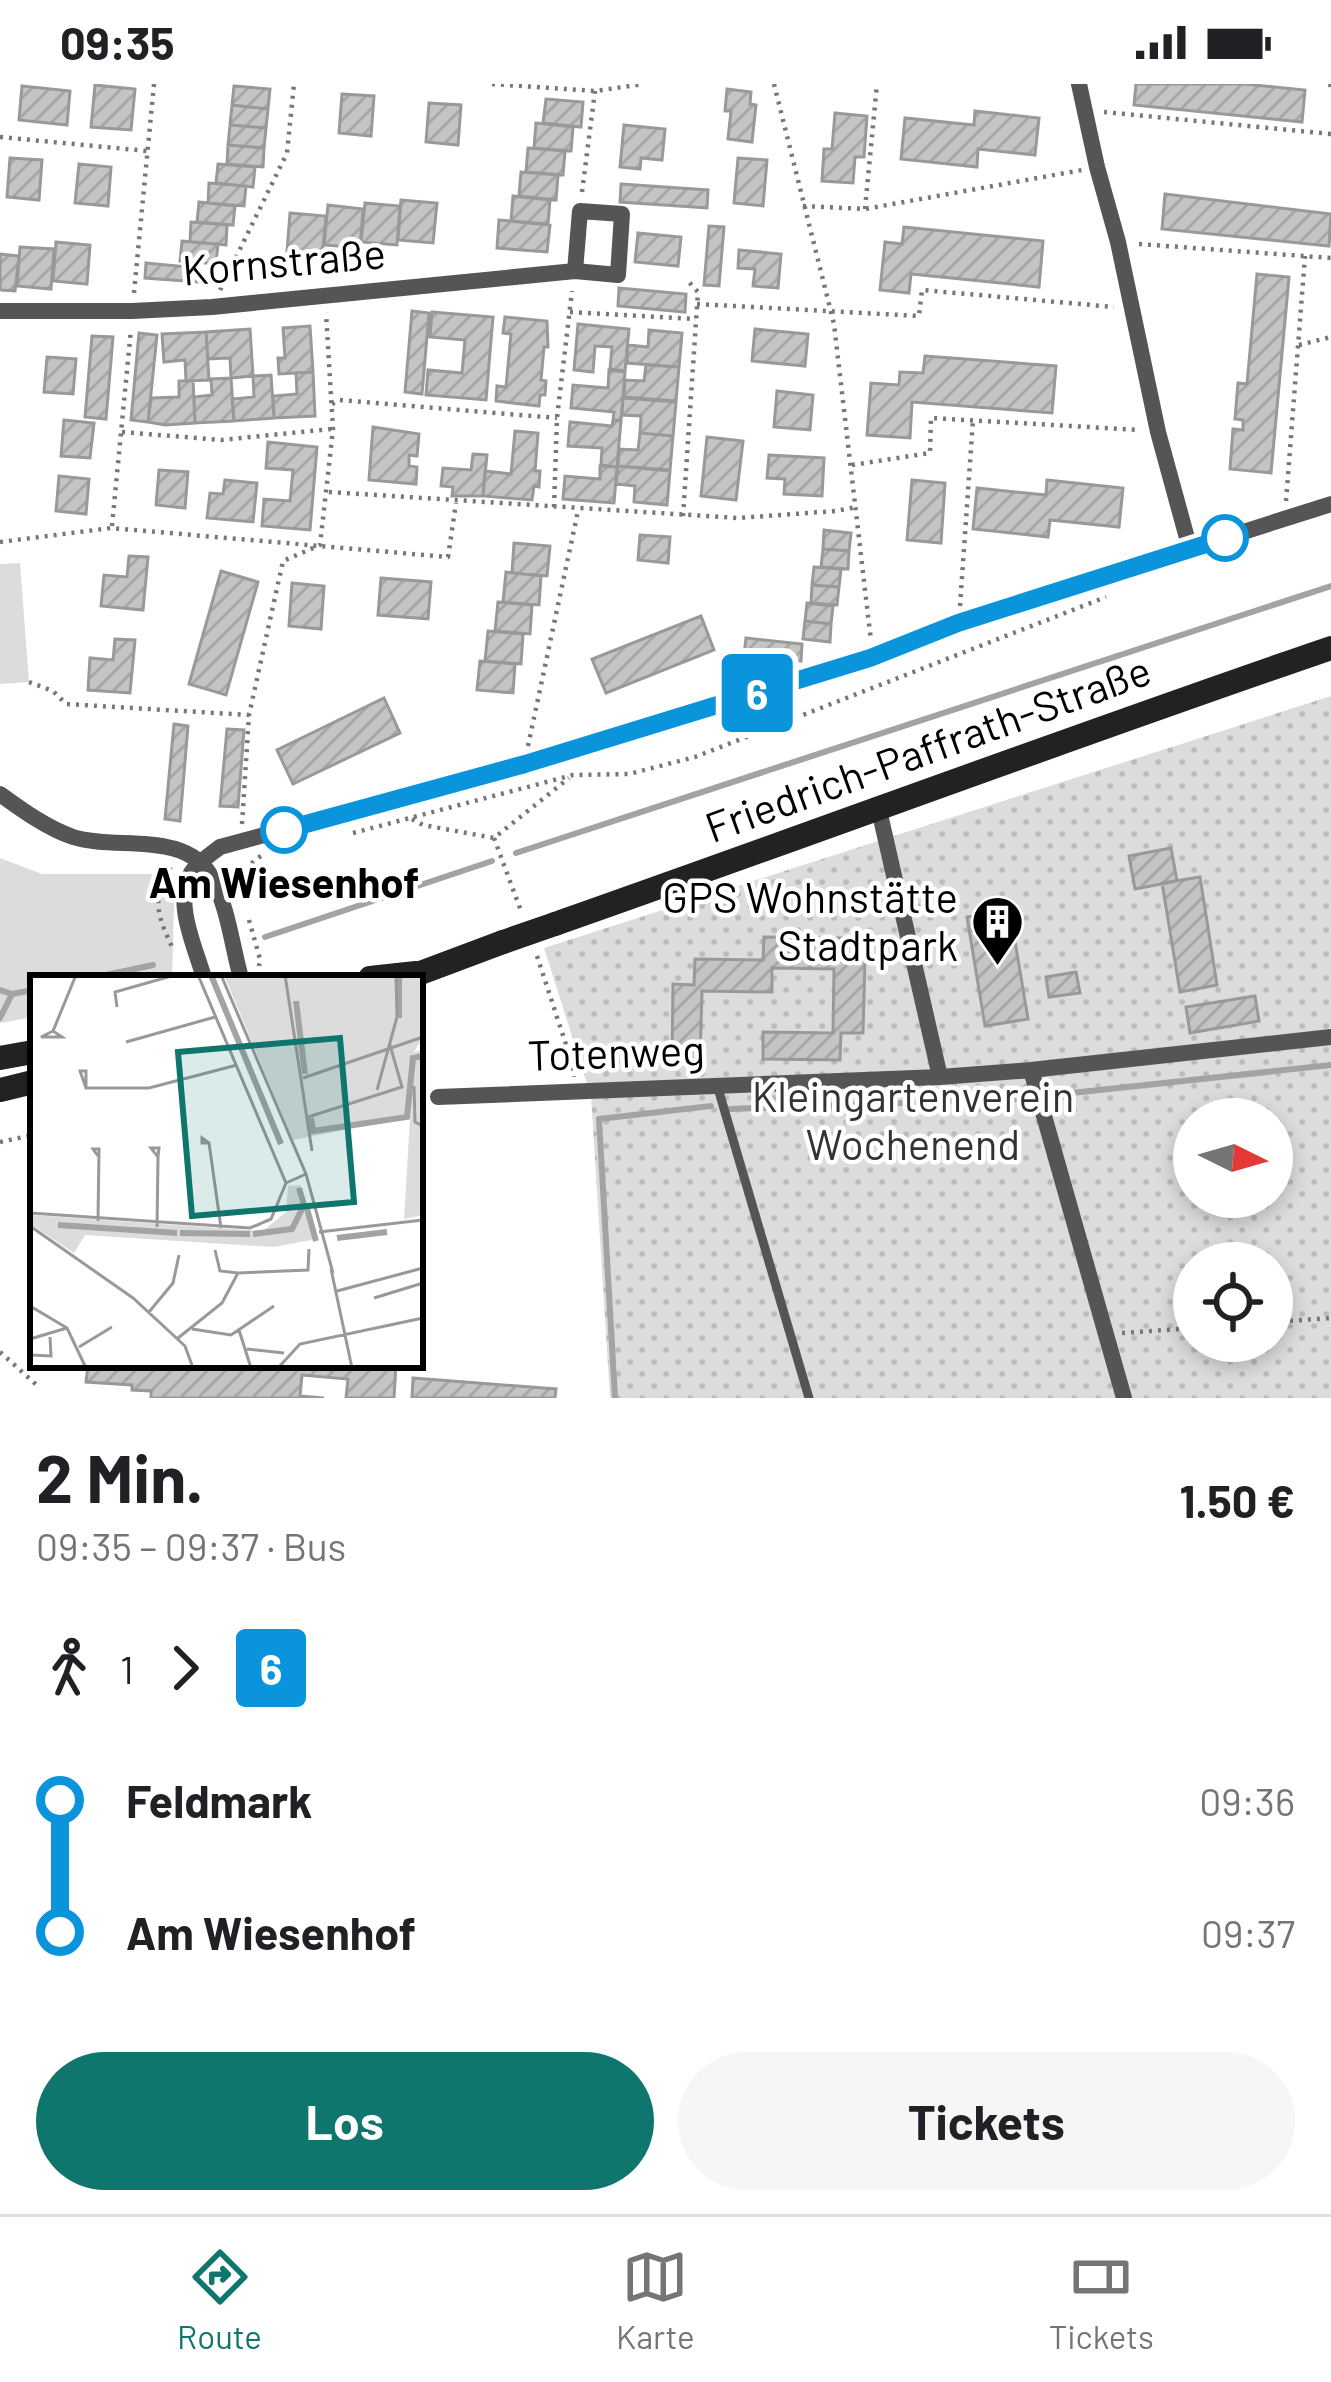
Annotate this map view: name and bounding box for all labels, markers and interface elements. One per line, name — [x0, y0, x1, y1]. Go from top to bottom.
text: 09:35 — [60, 15, 174, 69]
street label: Kornstraße — [180, 226, 387, 294]
unlabelled marker — [1203, 516, 1247, 560]
street label: Friedrich-Paffrath-Straße — [698, 643, 1157, 851]
line badge: 6 — [718, 654, 796, 732]
text: 6 — [746, 668, 768, 718]
marker: Am Wiesenhof — [262, 808, 306, 852]
place label: Am Wiesenhof — [149, 856, 419, 906]
place label: GPS Wohnstätte Stadtpark — [662, 871, 958, 970]
building icon: GPS Wohnstätte Stadtpark — [969, 894, 1025, 968]
inset map — [30, 975, 423, 1368]
street label: Totenweg — [526, 1023, 705, 1080]
park label: Kleingartenverein Wochenend — [752, 1070, 1074, 1168]
north arrow — [1173, 1098, 1293, 1218]
map controls — [1173, 1098, 1293, 1362]
button: locate — [1173, 1242, 1293, 1362]
text: 2 Min. — [36, 1437, 204, 1516]
text: 1.50 € — [1179, 1473, 1295, 1527]
text: 09:35 – 09:37 · Bus — [36, 1522, 346, 1569]
icon: walk — [36, 1635, 102, 1701]
icon: forward — [152, 1635, 218, 1701]
text: 6 — [260, 1643, 282, 1693]
text: 1 — [120, 1645, 134, 1692]
text: Feldmark — [126, 1773, 312, 1827]
text: 09:36 — [1199, 1777, 1295, 1824]
text: Am Wiesenhof — [126, 1905, 416, 1959]
text: 09:37 — [1201, 1909, 1295, 1956]
button: Los — [36, 2052, 654, 2190]
button: Tickets — [678, 2052, 1295, 2190]
tab: Route — [177, 2244, 262, 2356]
tab: Karte — [616, 2244, 695, 2356]
tab: Tickets — [1049, 2244, 1154, 2356]

